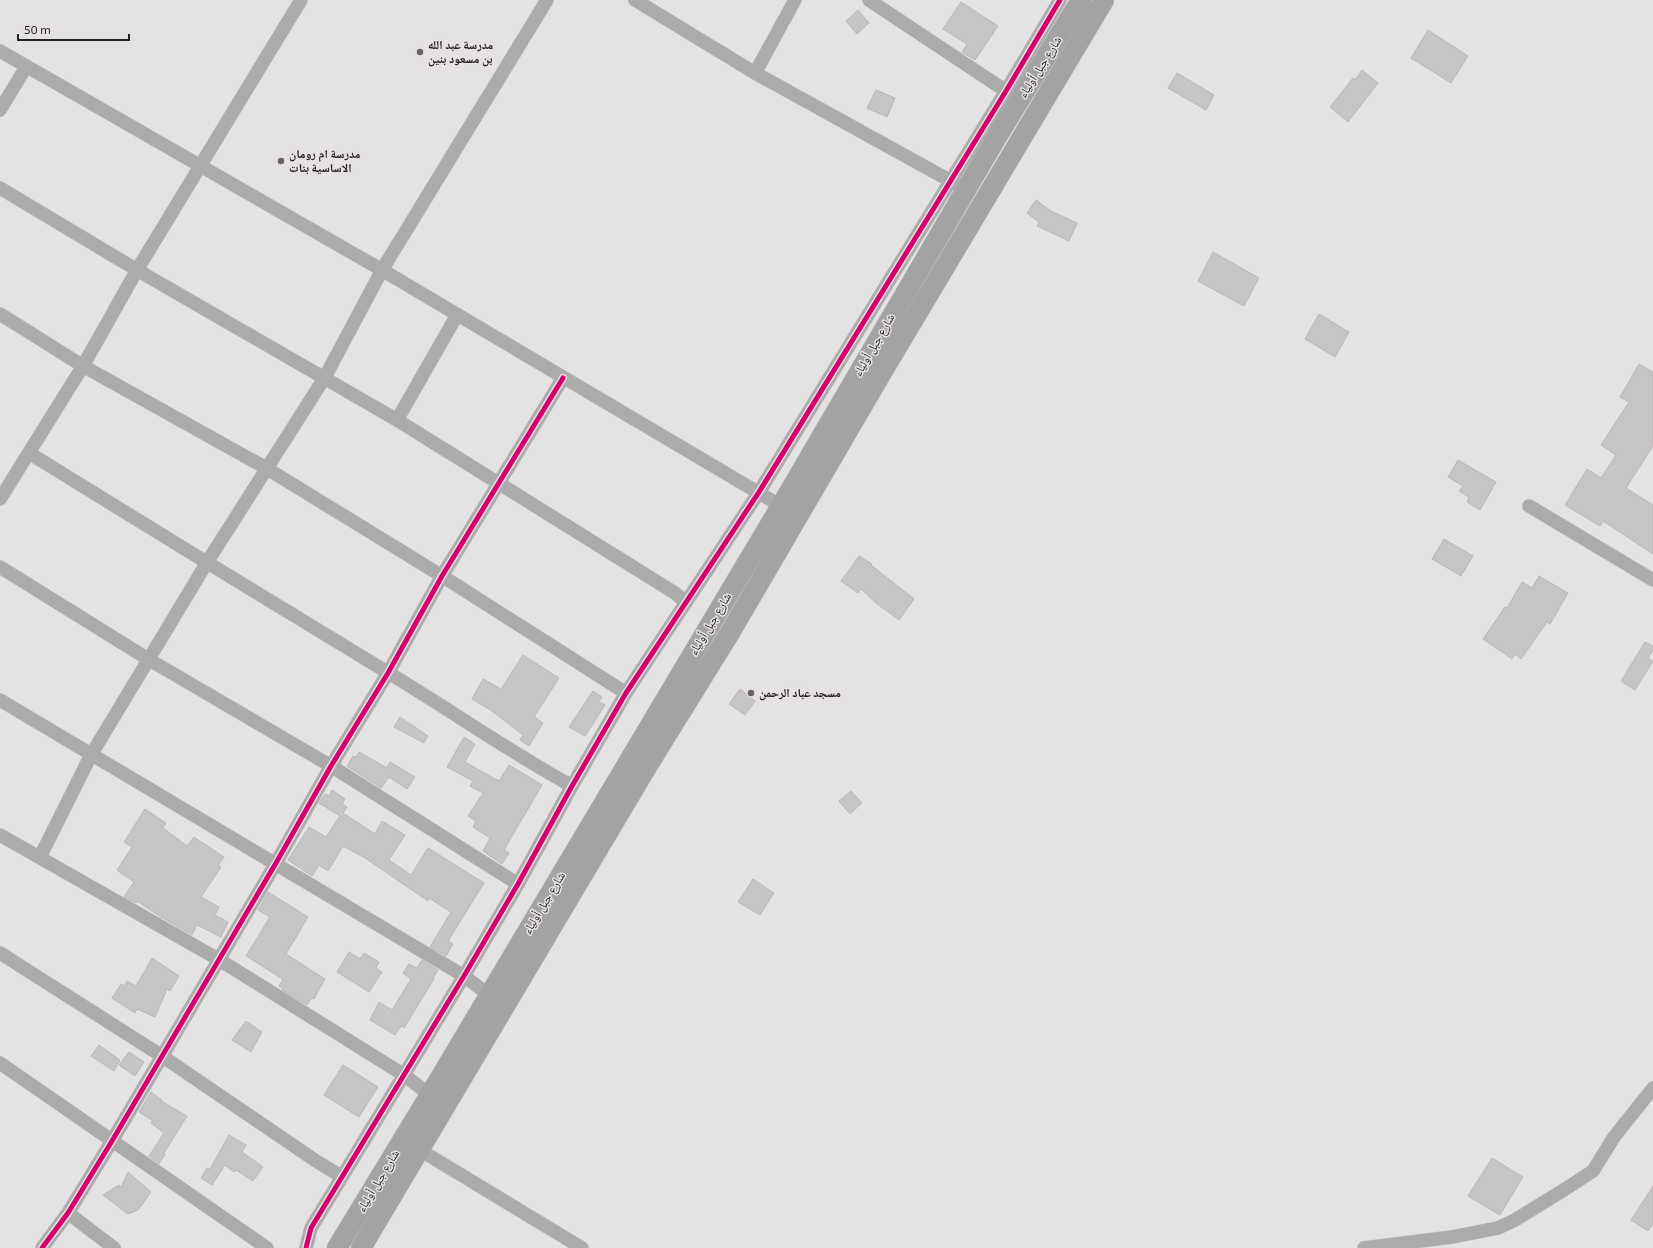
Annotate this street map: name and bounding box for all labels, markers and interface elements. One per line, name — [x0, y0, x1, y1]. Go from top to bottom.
scale bar — [18, 16, 129, 42]
text: 50 m — [24, 22, 51, 36]
street label: شارع جبل أولياء — [1015, 33, 1065, 101]
place label: مدرسة عبد الله بن مسعود بنين — [428, 37, 494, 67]
marker: مدرسة عبد الله بن مسعود بنين — [415, 47, 425, 57]
place label: مدرسة ام رومان الاساسية بنات — [289, 146, 361, 175]
marker: مدرسة ام رومان الاساسية بنات — [276, 156, 286, 166]
street label: شارع جبل أولياء — [850, 311, 898, 379]
street label: شارع جبل أولياء — [685, 590, 735, 658]
place label: مسجد عباد الرحمن — [759, 685, 841, 701]
marker: مسجد عباد الرحمن — [746, 688, 756, 698]
street label: شارع جبل أولياء — [519, 869, 569, 937]
street label: شارع جبل أولياء — [353, 1147, 403, 1215]

